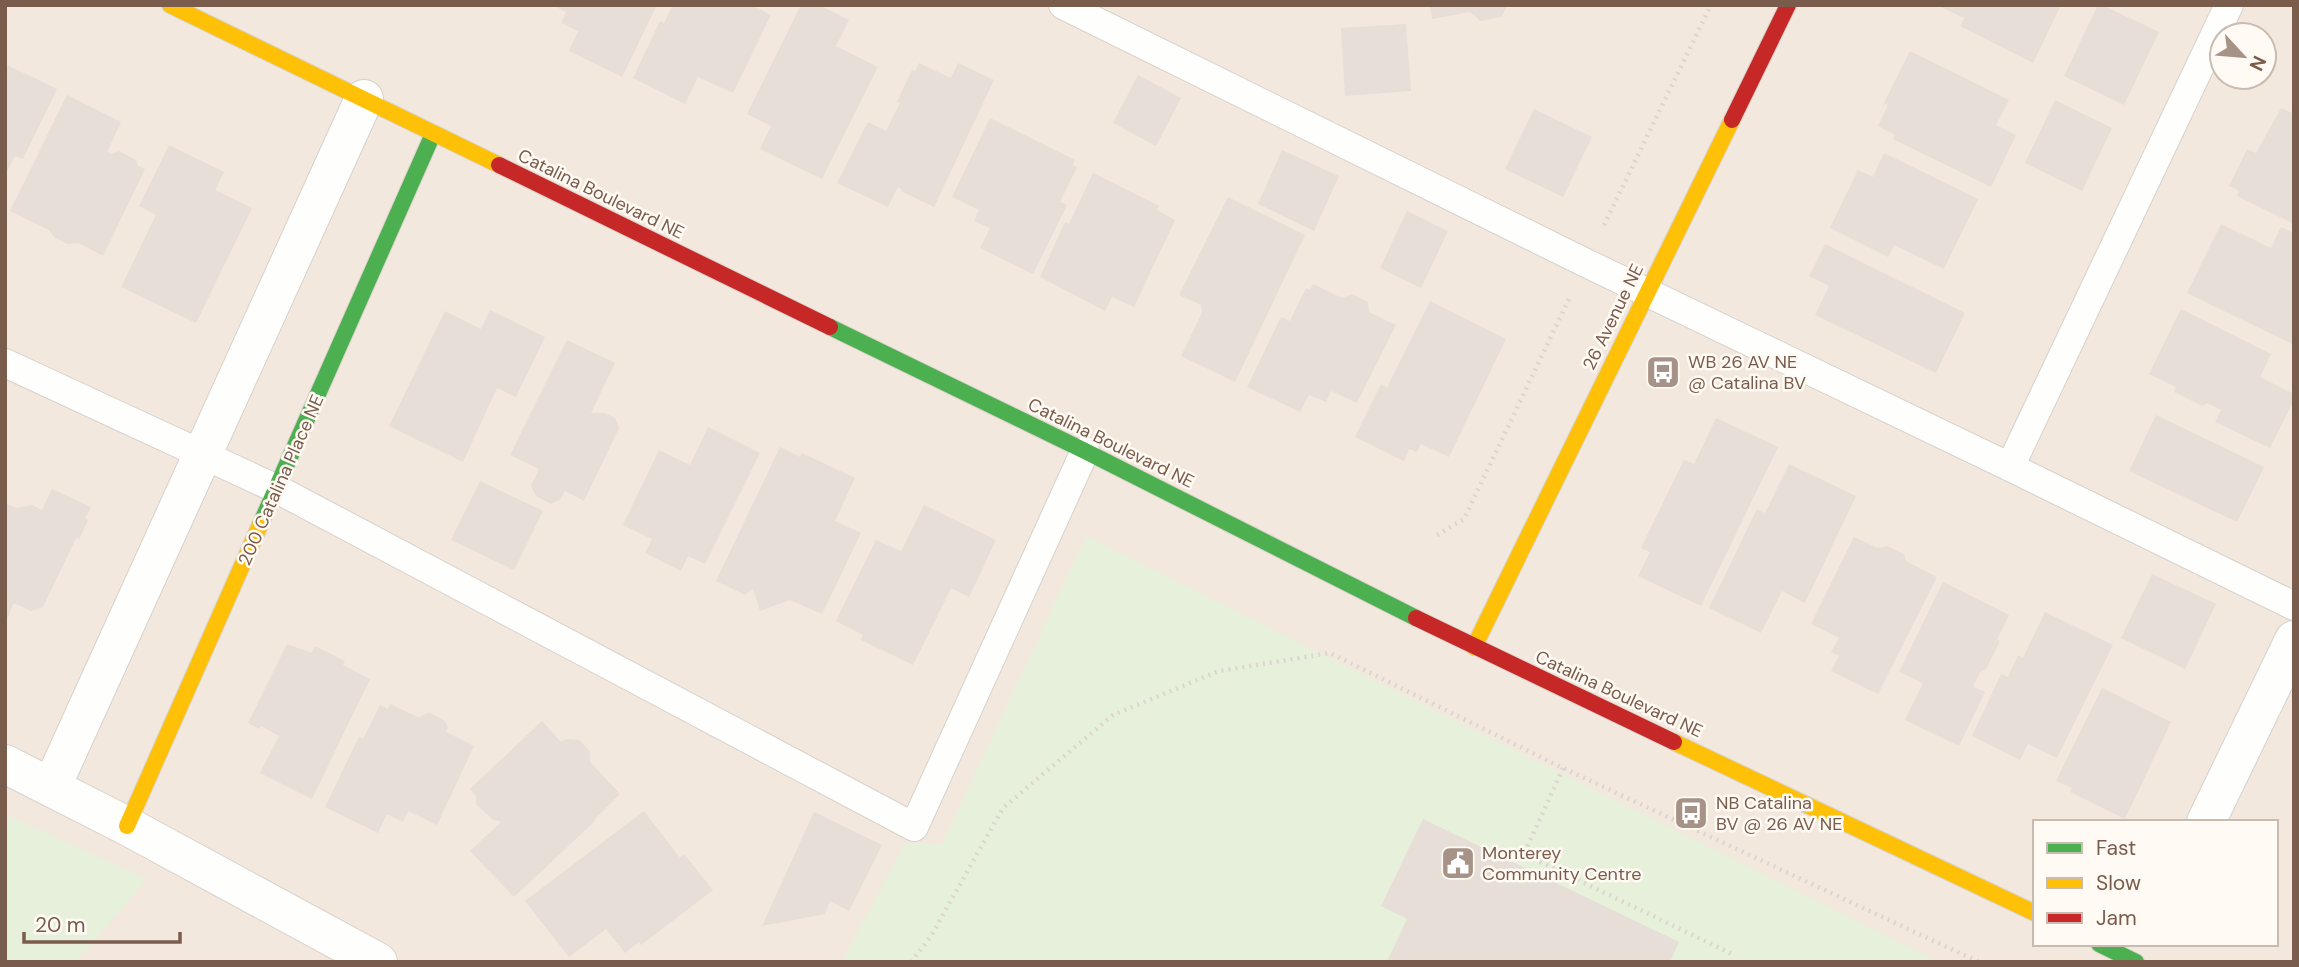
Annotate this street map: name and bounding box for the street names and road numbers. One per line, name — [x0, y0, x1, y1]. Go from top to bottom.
street label: Catalina Boulevard NE — [514, 143, 688, 245]
street label: 26 Avenue NE — [1577, 260, 1649, 374]
street label: 200 Catalina Place NE — [233, 391, 329, 569]
street label: Catalina Boulevard NE — [1024, 392, 1198, 494]
street label: Catalina Boulevard NE — [1531, 645, 1707, 743]

